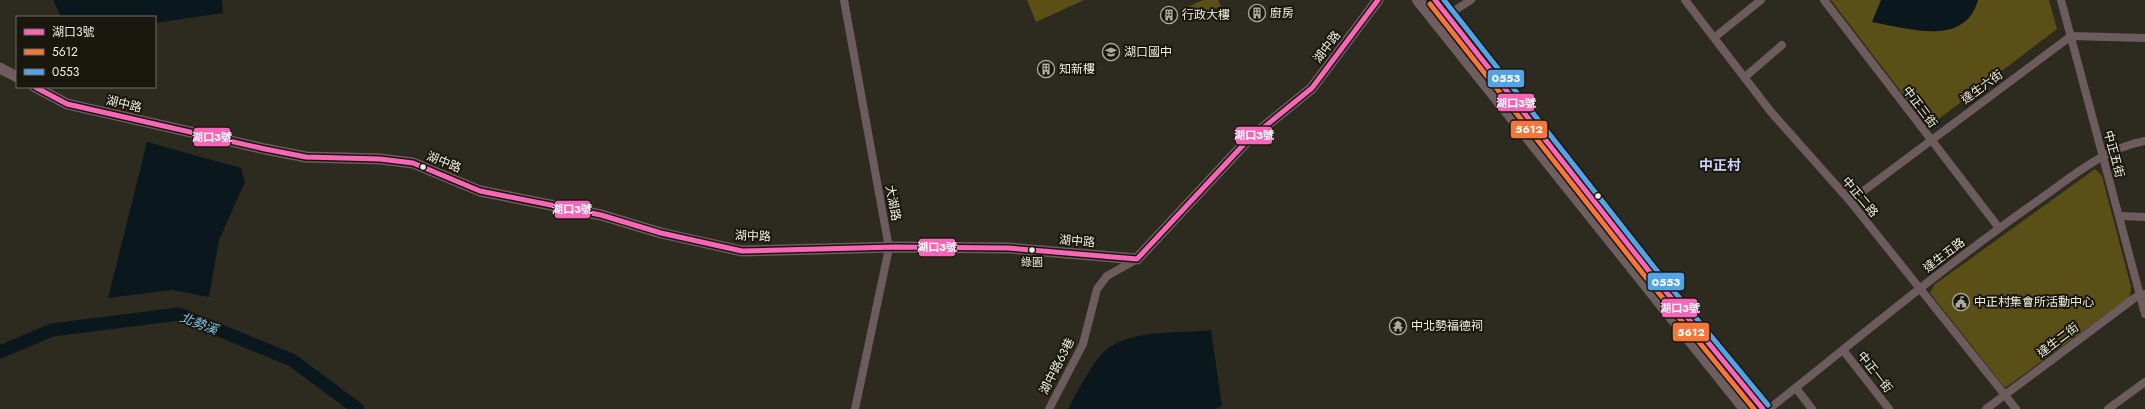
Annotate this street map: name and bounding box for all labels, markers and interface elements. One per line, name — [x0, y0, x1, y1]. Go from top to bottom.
building icon: 廚房 — [1247, 3, 1267, 23]
place label: 廚房 — [1270, 4, 1294, 22]
building icon: 行政大樓 — [1159, 5, 1179, 25]
place label: 行政大樓 — [1182, 6, 1230, 24]
legend — [16, 16, 156, 88]
text: 湖口3號 — [52, 23, 95, 41]
street label: 湖中路 — [1309, 27, 1345, 67]
school or university icon: 湖口國中 — [1101, 42, 1121, 62]
text: 5612 — [52, 43, 78, 61]
place label: 湖口國中 — [1124, 43, 1172, 61]
building icon: 知新樓 — [1036, 59, 1056, 79]
place label: 知新樓 — [1059, 60, 1095, 78]
text: 0553 — [52, 63, 80, 81]
street label: 達生六街 — [1957, 66, 2007, 108]
line badge: 0553 — [1487, 69, 1525, 88]
text: 0553 — [1492, 70, 1520, 86]
street label: 中正三街 — [1898, 82, 1942, 132]
street label: 湖中路 — [104, 91, 144, 117]
line badge: 湖口3號 — [1497, 93, 1535, 112]
text: 湖口3號 — [1496, 95, 1536, 111]
line badge: 5612 — [1510, 120, 1548, 139]
text: 5612 — [1515, 121, 1543, 137]
line badge: 湖口3號 — [1235, 126, 1273, 145]
line badge: 湖口3號 — [193, 127, 231, 147]
text: 湖口3號 — [1234, 127, 1274, 143]
street label: 中正五街 — [2099, 128, 2129, 180]
text: 湖口3號 — [192, 129, 232, 145]
street label: 湖中路 — [424, 147, 464, 177]
district label: 中正村 — [1699, 155, 1741, 175]
unlabelled marker — [418, 162, 428, 172]
street label: 中正二路 — [1838, 173, 1882, 221]
street label: 大湖路 — [881, 184, 905, 222]
unlabelled marker — [1593, 191, 1603, 201]
line badge: 湖口3號 — [554, 200, 591, 219]
text: 湖口3號 — [552, 201, 592, 217]
street label: 湖中路 — [735, 226, 771, 246]
street label: 湖中路 — [1058, 230, 1096, 252]
street label: 達生五路 — [1919, 233, 1969, 277]
line badge: 湖口3號 — [918, 238, 956, 257]
text: 湖口3號 — [917, 239, 957, 255]
marker: 綠園 — [1027, 245, 1037, 255]
place label: 綠園 — [1021, 254, 1043, 270]
line badge: 0553 — [1647, 272, 1685, 291]
text: 0553 — [1652, 274, 1680, 290]
public building icon: 中正村集會所活動中心 — [1951, 292, 1971, 312]
place label: 中正村集會所活動中心 — [1974, 293, 2094, 311]
line badge: 湖口3號 — [1661, 298, 1698, 318]
text: 湖口3號 — [1660, 300, 1700, 316]
water label: 北勢溪 — [177, 308, 222, 340]
temple icon: 中北勢福德祠 — [1388, 316, 1408, 336]
place label: 中北勢福德祠 — [1411, 317, 1483, 335]
street label: 達生二街 — [2033, 318, 2083, 362]
line badge: 5612 — [1672, 322, 1710, 342]
text: 5612 — [1677, 324, 1705, 340]
street label: 湖中路63巷 — [1035, 335, 1079, 397]
street label: 中正一街 — [1853, 348, 1897, 396]

